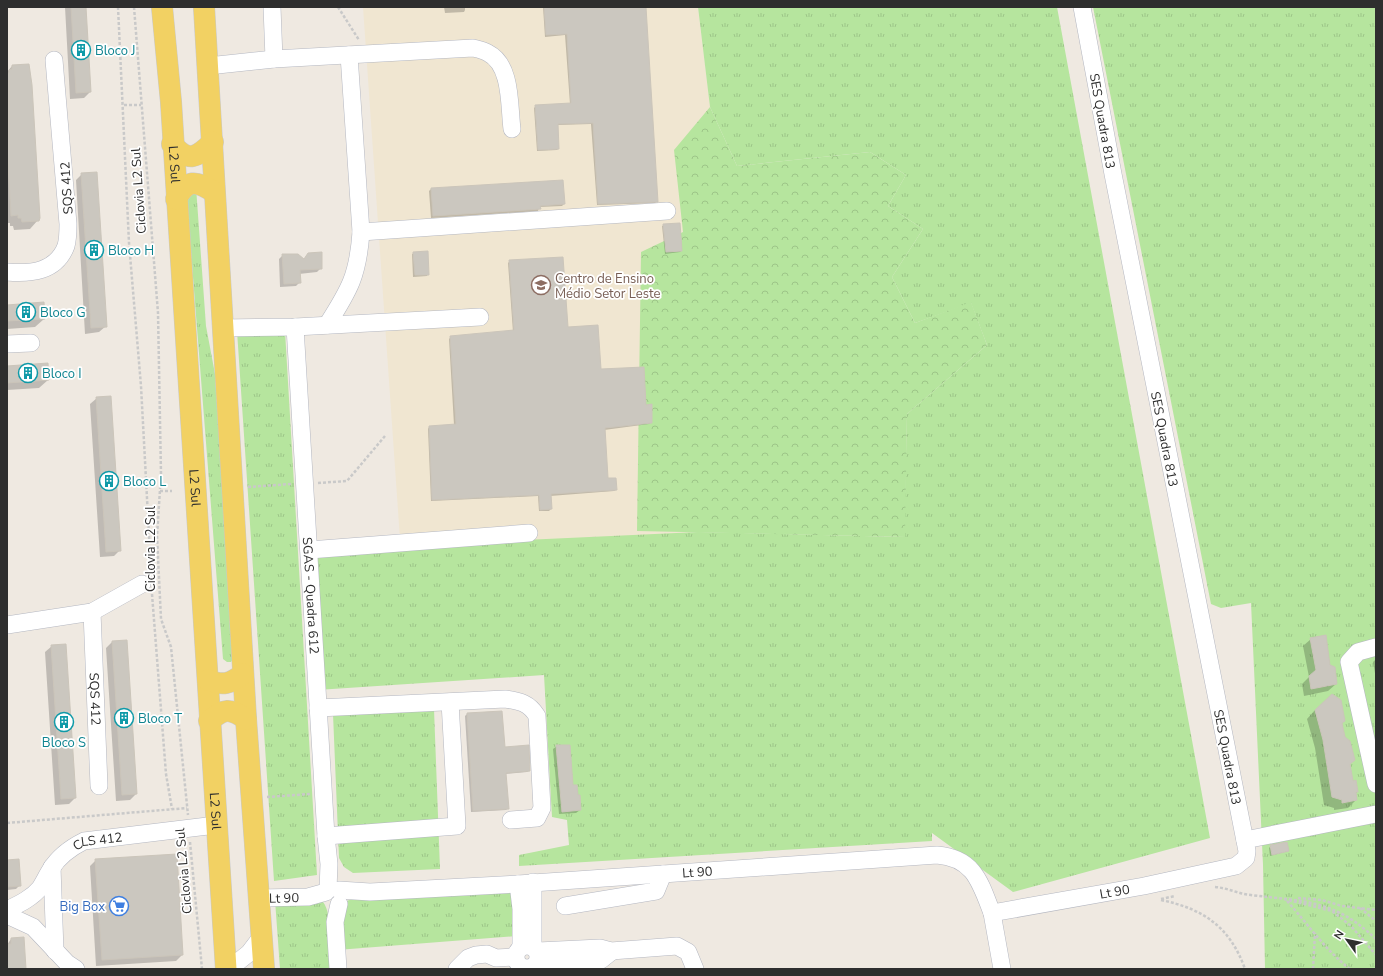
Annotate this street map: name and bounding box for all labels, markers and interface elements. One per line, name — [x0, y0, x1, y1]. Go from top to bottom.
building icon: Bloco J — [70, 39, 92, 61]
place label: Bloco J — [95, 42, 135, 60]
street label: SES Quadra 813 — [1085, 72, 1119, 170]
street label: L2 Sul — [164, 145, 184, 184]
street label: Ciclovia L2 Sul — [127, 147, 151, 234]
street label: SQS 412 — [56, 161, 78, 215]
building icon: Bloco H — [83, 239, 105, 261]
place label: Bloco H — [108, 242, 154, 260]
place label: Centro de Ensino Médio Setor Leste — [555, 270, 660, 303]
school or university icon: Centro de Ensino Médio Setor Leste — [530, 274, 552, 296]
building icon: Bloco G — [15, 301, 37, 323]
place label: Bloco G — [40, 304, 86, 322]
building icon: Bloco I — [17, 362, 39, 384]
place label: Bloco I — [42, 365, 82, 383]
street label: SES Quadra 813 — [1146, 390, 1182, 488]
street label: L2 Sul — [184, 469, 205, 507]
building icon: Bloco L — [98, 470, 120, 492]
place label: Bloco L — [123, 473, 166, 491]
street label: Ciclovia L2 Sul — [142, 506, 160, 592]
street label: SGAS - Quadra 612 — [298, 537, 323, 655]
street label: SQS 412 — [84, 672, 105, 726]
building icon: Bloco T — [113, 707, 135, 729]
street label: SES Quadra 813 — [1209, 708, 1245, 806]
place label: Bloco T — [138, 710, 182, 728]
building icon: Bloco S — [53, 711, 75, 733]
place label: Bloco S — [42, 734, 86, 752]
street label: L2 Sul — [205, 792, 225, 831]
street label: Ciclovia L2 Sul — [171, 827, 197, 915]
street label: CLS 412 — [69, 828, 123, 855]
street label: Lt 90 — [682, 863, 713, 883]
street label: Lt 90 — [1098, 881, 1131, 904]
street label: Lt 90 — [269, 889, 300, 908]
supermarket icon: Big Box — [108, 895, 130, 917]
place label: Big Box — [60, 898, 105, 916]
north arrow — [1327, 920, 1367, 960]
text: N — [1331, 927, 1348, 942]

